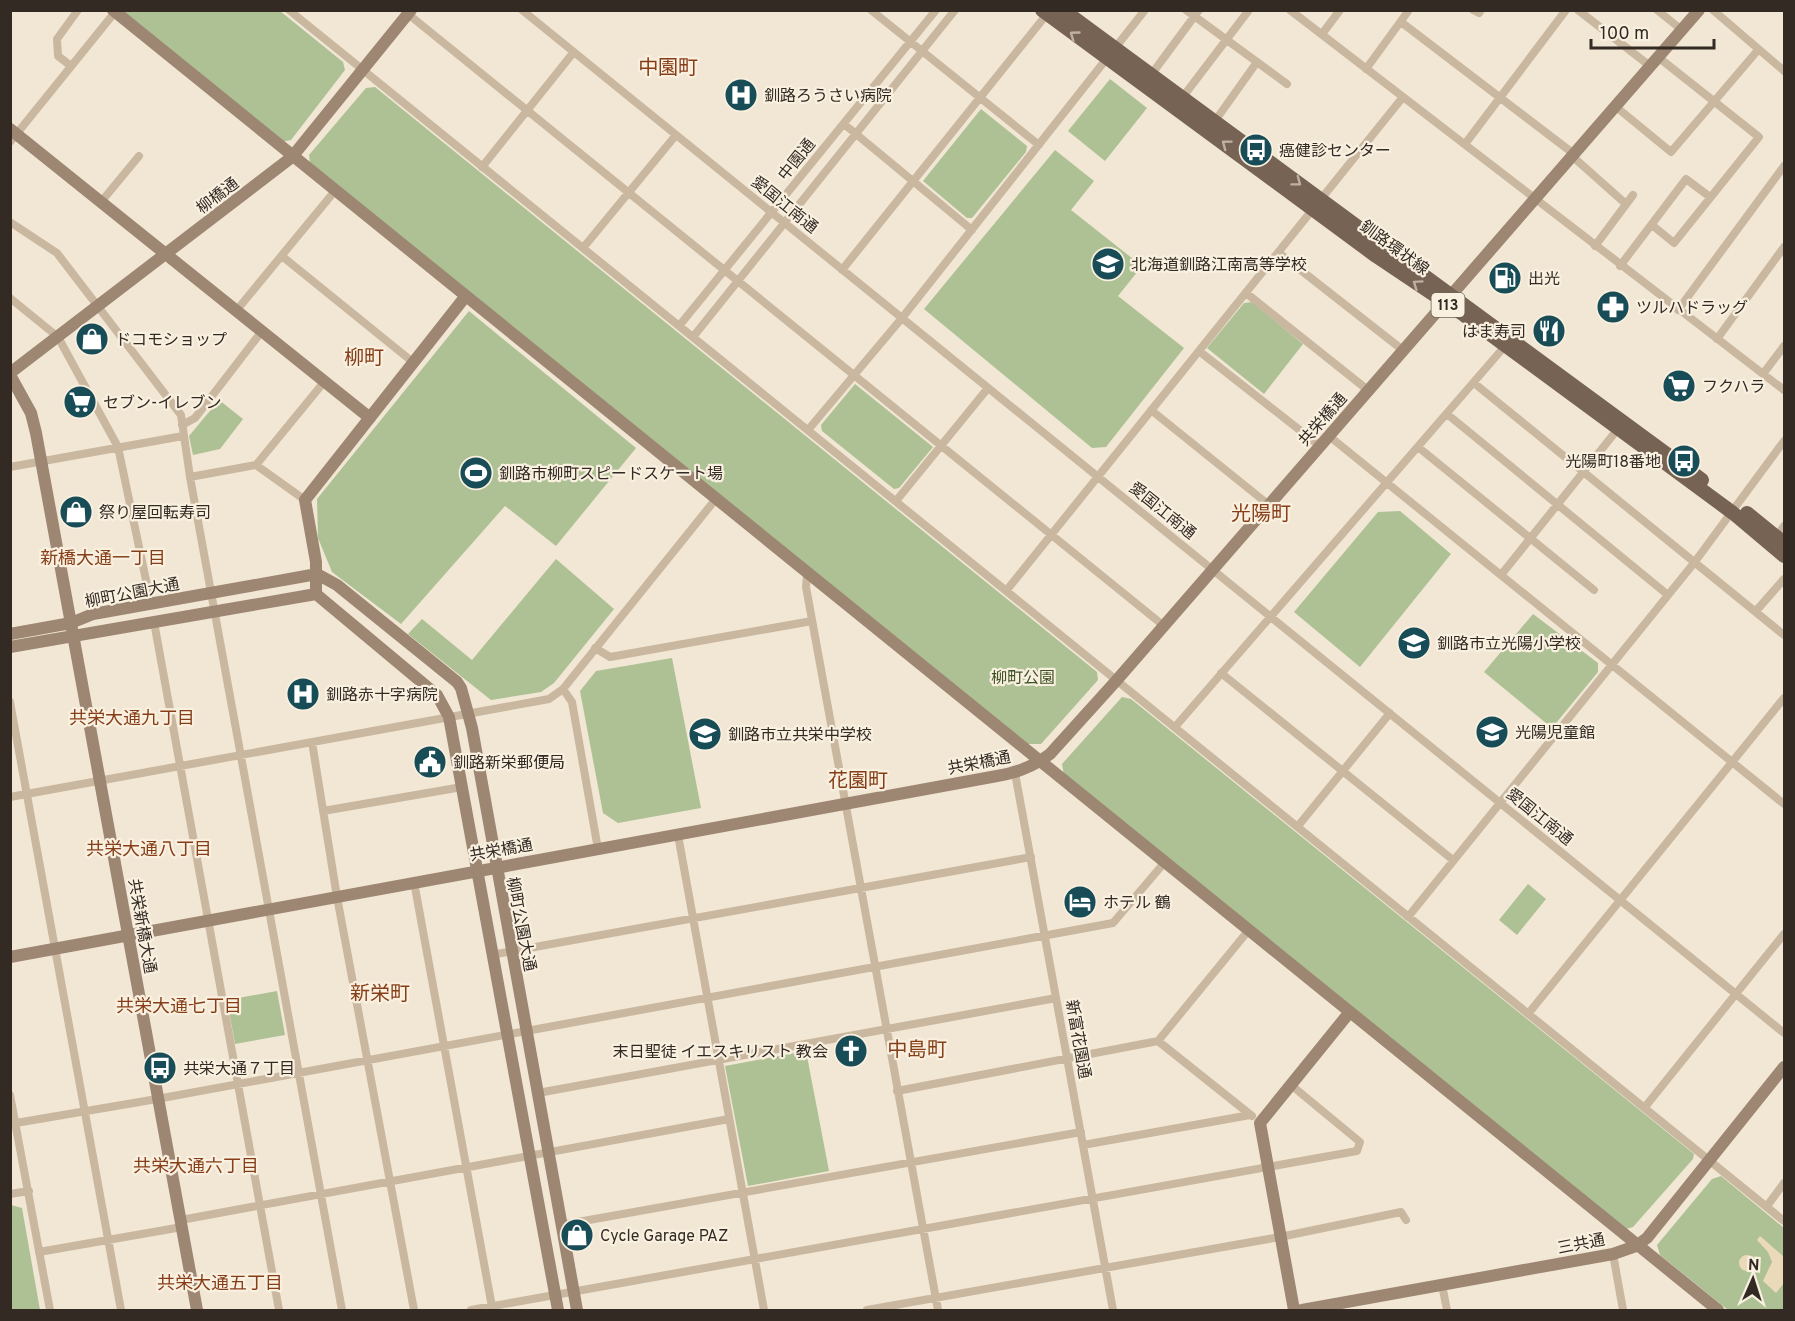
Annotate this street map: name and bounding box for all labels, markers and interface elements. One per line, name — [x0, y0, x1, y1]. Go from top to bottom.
scale bar — [1591, 12, 1714, 50]
text: 100 m — [1600, 23, 1649, 46]
one-way arrow — [1070, 31, 1081, 42]
district label: 中園町 — [638, 56, 698, 82]
hospital icon: 釧路ろうさい病院 — [723, 77, 759, 113]
place label: 釧路ろうさい病院 — [764, 87, 892, 107]
bus stop icon: 癌健診センター — [1238, 132, 1274, 168]
street label: 中園通 — [775, 135, 820, 185]
one-way arrow — [1222, 140, 1233, 151]
place label: 癌健診センター — [1279, 142, 1391, 162]
street label: 愛国江南通 — [746, 173, 821, 239]
street label: 柳橋通 — [193, 174, 243, 219]
one-way arrow — [1290, 175, 1301, 186]
street label: 釧路環状線 — [1356, 217, 1432, 280]
school or university icon: 北海道釧路江南高等学校 — [1090, 246, 1126, 282]
place label: 北海道釧路江南高等学校 — [1131, 256, 1307, 276]
fuel station icon: 出光 — [1487, 260, 1523, 296]
place label: 出光 — [1528, 270, 1560, 290]
one-way arrow — [1413, 280, 1424, 291]
pharmacy icon: ツルハドラッグ — [1595, 289, 1631, 325]
road number: 113 — [1432, 293, 1464, 317]
place label: ツルハドラッグ — [1636, 299, 1748, 319]
restaurant icon: はま寿司 — [1531, 313, 1567, 349]
shop icon: ドコモショップ — [74, 321, 110, 357]
place label: はま寿司 — [1462, 323, 1526, 343]
place label: ドコモショップ — [115, 331, 227, 351]
district label: 柳町 — [344, 346, 384, 372]
supermarket icon: フクハラ — [1661, 368, 1697, 404]
place label: フクハラ — [1702, 378, 1765, 398]
supermarket icon: セブン-イレブン — [62, 384, 98, 420]
street label: 共栄橋通 — [1295, 390, 1352, 451]
place label: セブン-イレブン — [103, 394, 221, 414]
bus stop icon: 光陽町18番地 — [1666, 443, 1702, 479]
place label: 光陽町18番地 — [1565, 453, 1661, 473]
sports icon: 釧路市柳町スピードスケート場 — [458, 455, 494, 491]
place label: 釧路市柳町スピードスケート場 — [499, 465, 723, 485]
street label: 愛国江南通 — [1124, 479, 1199, 545]
shop icon: 祭り屋回転寿司 — [58, 494, 94, 530]
district label: 光陽町 — [1231, 502, 1291, 528]
place label: 祭り屋回転寿司 — [99, 503, 211, 524]
district label: 新橋大通一丁目 — [40, 548, 166, 571]
street label: 柳町公園大通 — [83, 575, 181, 613]
school or university icon: 釧路市立光陽小学校 — [1396, 625, 1432, 661]
place label: 釧路市立光陽小学校 — [1437, 635, 1581, 655]
park label: 柳町公園 — [991, 669, 1055, 689]
hospital icon: 釧路赤十字病院 — [285, 676, 321, 712]
place label: 釧路赤十字病院 — [326, 686, 438, 706]
district label: 共栄大通九丁目 — [69, 708, 195, 731]
school or university icon: 光陽児童館 — [1474, 714, 1510, 750]
school or university icon: 釧路市立共栄中学校 — [687, 716, 723, 752]
place label: 光陽児童館 — [1515, 724, 1595, 744]
place label: 釧路市立共栄中学校 — [728, 726, 872, 746]
public building icon: 釧路新栄郵便局 — [412, 744, 448, 780]
street label: 共栄橋通 — [946, 748, 1013, 780]
place label: 釧路新栄郵便局 — [453, 754, 565, 774]
district label: 花園町 — [828, 769, 888, 795]
street label: 愛国江南通 — [1501, 785, 1576, 851]
street label: 共栄橋通 — [468, 836, 535, 866]
district label: 共栄大通八丁目 — [86, 839, 212, 862]
street label: 柳町公園大通 — [501, 875, 539, 973]
street label: 共栄新橋大通 — [123, 877, 159, 975]
hotel icon: ホテル 鶴 — [1062, 884, 1098, 920]
place label: ホテル 鶴 — [1103, 894, 1171, 914]
district label: 新栄町 — [350, 982, 410, 1008]
district label: 共栄大通七丁目 — [116, 996, 242, 1019]
street label: 新富花園通 — [1060, 998, 1094, 1080]
church icon: 末日聖徒 イエスキリスト 教会 — [833, 1033, 869, 1069]
district label: 中島町 — [887, 1038, 947, 1064]
place label: 末日聖徒 イエスキリスト 教会 — [613, 1043, 828, 1063]
bus stop icon: 共栄大通７丁目 — [142, 1050, 178, 1086]
place label: 共栄大通７丁目 — [183, 1060, 295, 1080]
district label: 共栄大通六丁目 — [133, 1156, 259, 1179]
shop icon: Cycle Garage PAZ — [559, 1217, 595, 1253]
place label: Cycle Garage PAZ — [600, 1227, 728, 1247]
street label: 三共通 — [1556, 1231, 1607, 1259]
north arrow — [1723, 1249, 1783, 1309]
text: N — [1747, 1256, 1760, 1276]
district label: 共栄大通五丁目 — [157, 1273, 283, 1296]

